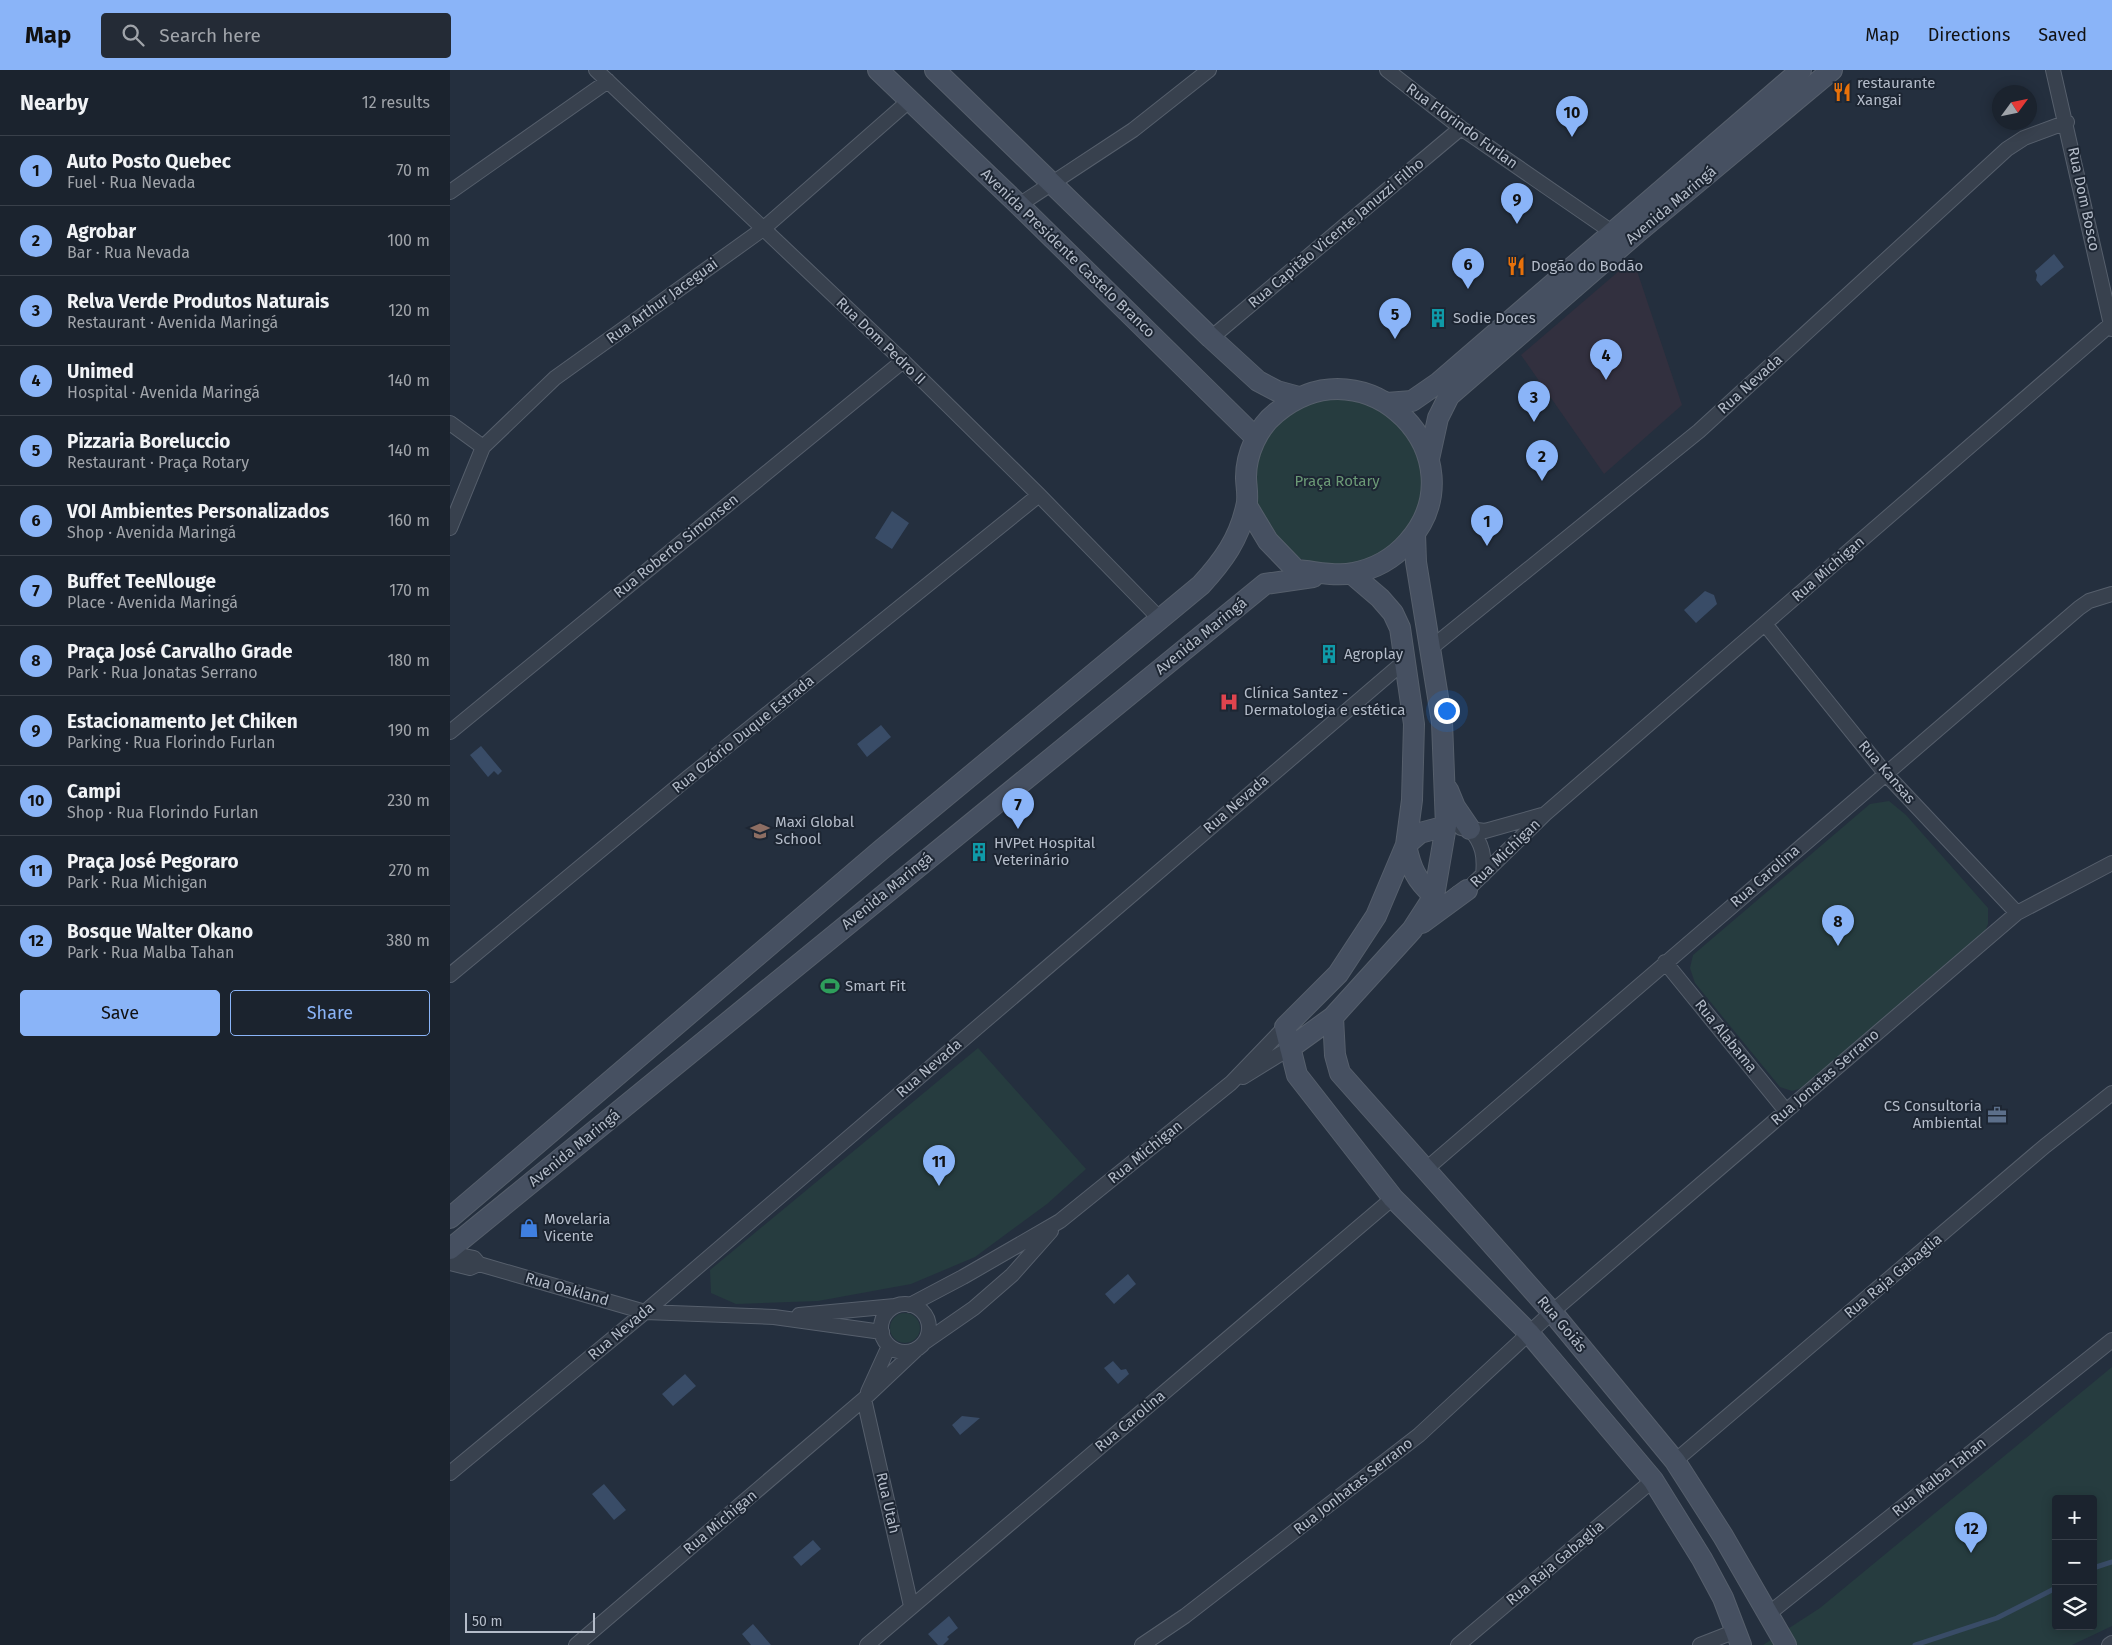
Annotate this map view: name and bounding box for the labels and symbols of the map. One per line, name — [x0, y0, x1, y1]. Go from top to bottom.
place label: restaurante Xangai — [1857, 74, 1935, 109]
street label: Rua Florindo Furlan — [1403, 80, 1521, 172]
restaurant icon: restaurante Xangai — [1831, 81, 1853, 103]
north arrow — [1992, 85, 2037, 130]
pin: 10 — [1556, 96, 1588, 137]
street label: Rua Dom Bosco — [2064, 145, 2104, 253]
street label: Rua Capitão Vicente Januzzi Filho — [1244, 154, 1428, 312]
street label: Avenida Maringá — [1622, 162, 1720, 248]
street label: Avenida Presidente Castelo Branco — [977, 165, 1159, 341]
pin: 9 — [1501, 183, 1533, 224]
pin: 6 — [1452, 248, 1484, 289]
street label: Rua Arthur Jaceguai — [603, 254, 721, 348]
restaurant icon: Dogão do Bodão — [1505, 255, 1527, 277]
place label: Dogão do Bodão — [1531, 257, 1643, 275]
street label: Rua Dom Pedro II — [832, 294, 930, 388]
pin: 5 — [1379, 298, 1411, 339]
building icon: Sodie Doces — [1427, 307, 1449, 329]
place label: Sodie Doces — [1453, 309, 1536, 327]
pin: 4 — [1590, 339, 1622, 380]
street label: Rua Nevada — [1714, 350, 1786, 418]
pin: 3 — [1518, 381, 1550, 422]
pin: 2 — [1526, 440, 1558, 481]
park label: Praça Rotary — [1294, 472, 1380, 490]
street label: Rua Roberto Simonsen — [610, 490, 742, 602]
pin: 1 — [1471, 505, 1503, 546]
street label: Rua Michigan — [1788, 533, 1868, 605]
street label: Avenida Maringá — [1152, 594, 1250, 678]
building icon: Agroplay — [1318, 643, 1340, 665]
place label: Agroplay — [1344, 645, 1404, 663]
street label: Rua Ozório Duque Estrada — [668, 671, 818, 797]
place label: Clínica Santez - Dermatologia e estética — [1244, 684, 1405, 719]
hospital icon: Clínica Santez - Dermatologia e estética — [1218, 691, 1240, 713]
your location — [1434, 698, 1460, 724]
street label: Rua Kansas — [1855, 737, 1919, 807]
street label: Rua Nevada — [1200, 771, 1272, 837]
pin: 7 — [1002, 788, 1034, 829]
place label: Maxi Global School — [775, 813, 855, 848]
street label: Rua Michigan — [1466, 815, 1544, 891]
school or university icon: Maxi Global School — [749, 820, 771, 842]
place label: HVPet Hospital Veterinário — [994, 834, 1096, 869]
building icon: HVPet Hospital Veterinário — [968, 841, 990, 863]
street label: Rua Carolina — [1727, 841, 1803, 911]
street label: Avenida Maringá — [838, 849, 936, 933]
pin: 8 — [1822, 905, 1854, 946]
sports icon: Smart Fit — [819, 975, 841, 997]
place label: Smart Fit — [845, 977, 906, 995]
street label: Rua Alabama — [1691, 996, 1761, 1076]
street label: Rua Jonatas Serrano — [1767, 1025, 1883, 1129]
street label: Rua Nevada — [893, 1035, 965, 1101]
place label: CS Consultoria Ambiental — [1884, 1097, 1983, 1132]
office icon: CS Consultoria Ambiental — [1986, 1104, 2008, 1126]
street label: Avenida Maringá — [525, 1106, 623, 1190]
street label: Rua Michigan — [1104, 1117, 1186, 1187]
pin: 11 — [923, 1145, 955, 1186]
place label: Movelaria Vicente — [544, 1210, 611, 1245]
shop icon: Movelaria Vicente — [518, 1217, 540, 1239]
street label: Rua Raja Gabaglia — [1840, 1230, 1946, 1322]
street label: Rua Oakland — [523, 1268, 611, 1310]
street label: Rua Goiás — [1533, 1292, 1591, 1356]
street label: Rua Nevada — [584, 1298, 658, 1364]
street label: Rua Carolina — [1091, 1386, 1169, 1456]
street label: Rua Jonhatas Serrano — [1290, 1434, 1416, 1538]
street label: Rua Malba Tahan — [1888, 1434, 1990, 1520]
street label: Rua Utah — [872, 1471, 904, 1535]
street label: Rua Michigan — [680, 1486, 760, 1558]
pin: 12 — [1955, 1512, 1987, 1553]
street label: Rua Raja Gabaglia — [1502, 1517, 1608, 1609]
scale bar — [465, 1610, 595, 1633]

